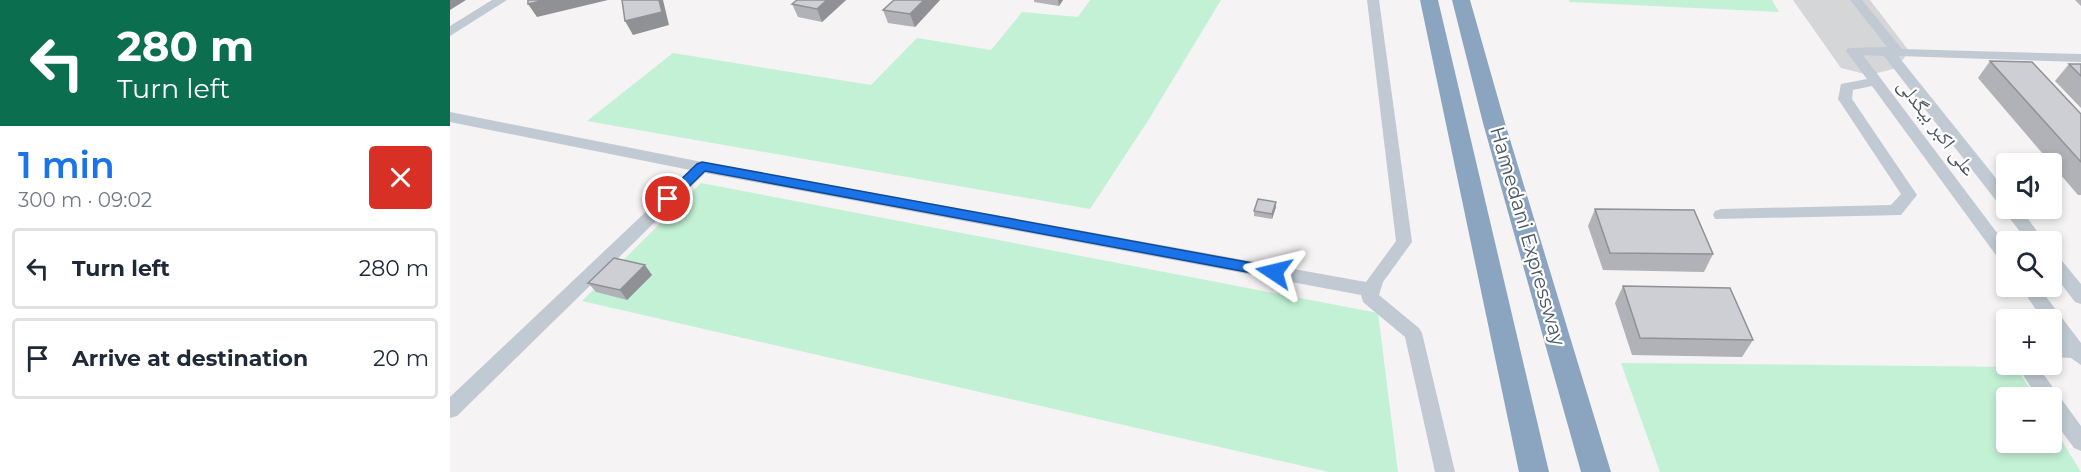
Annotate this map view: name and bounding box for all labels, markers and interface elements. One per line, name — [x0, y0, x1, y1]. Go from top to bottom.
text: 280 m — [117, 20, 254, 72]
icon: left — [18, 24, 96, 102]
text: Turn left — [117, 72, 230, 105]
street label: علی اکبر بیگدلی — [1893, 74, 1981, 180]
street label: Hamedani Expressway — [1485, 124, 1571, 348]
text: 1 min — [18, 143, 115, 187]
button: close — [369, 146, 432, 209]
map controls — [1996, 153, 2062, 453]
button: sound — [1996, 153, 2062, 219]
pin — [642, 173, 693, 224]
icon: arrive — [651, 182, 684, 215]
text: 300 m · 09:02 — [18, 188, 152, 212]
button: search — [1996, 231, 2062, 297]
position arrow — [1242, 240, 1306, 304]
icon: left — [21, 252, 54, 285]
text: Turn left — [72, 255, 170, 282]
text: 280 m — [359, 255, 429, 282]
button: + — [1996, 309, 2062, 375]
icon: arrive — [21, 342, 54, 375]
text: Arrive at destination — [72, 345, 308, 372]
text: 20 m — [373, 345, 429, 372]
button: − — [1996, 387, 2062, 453]

